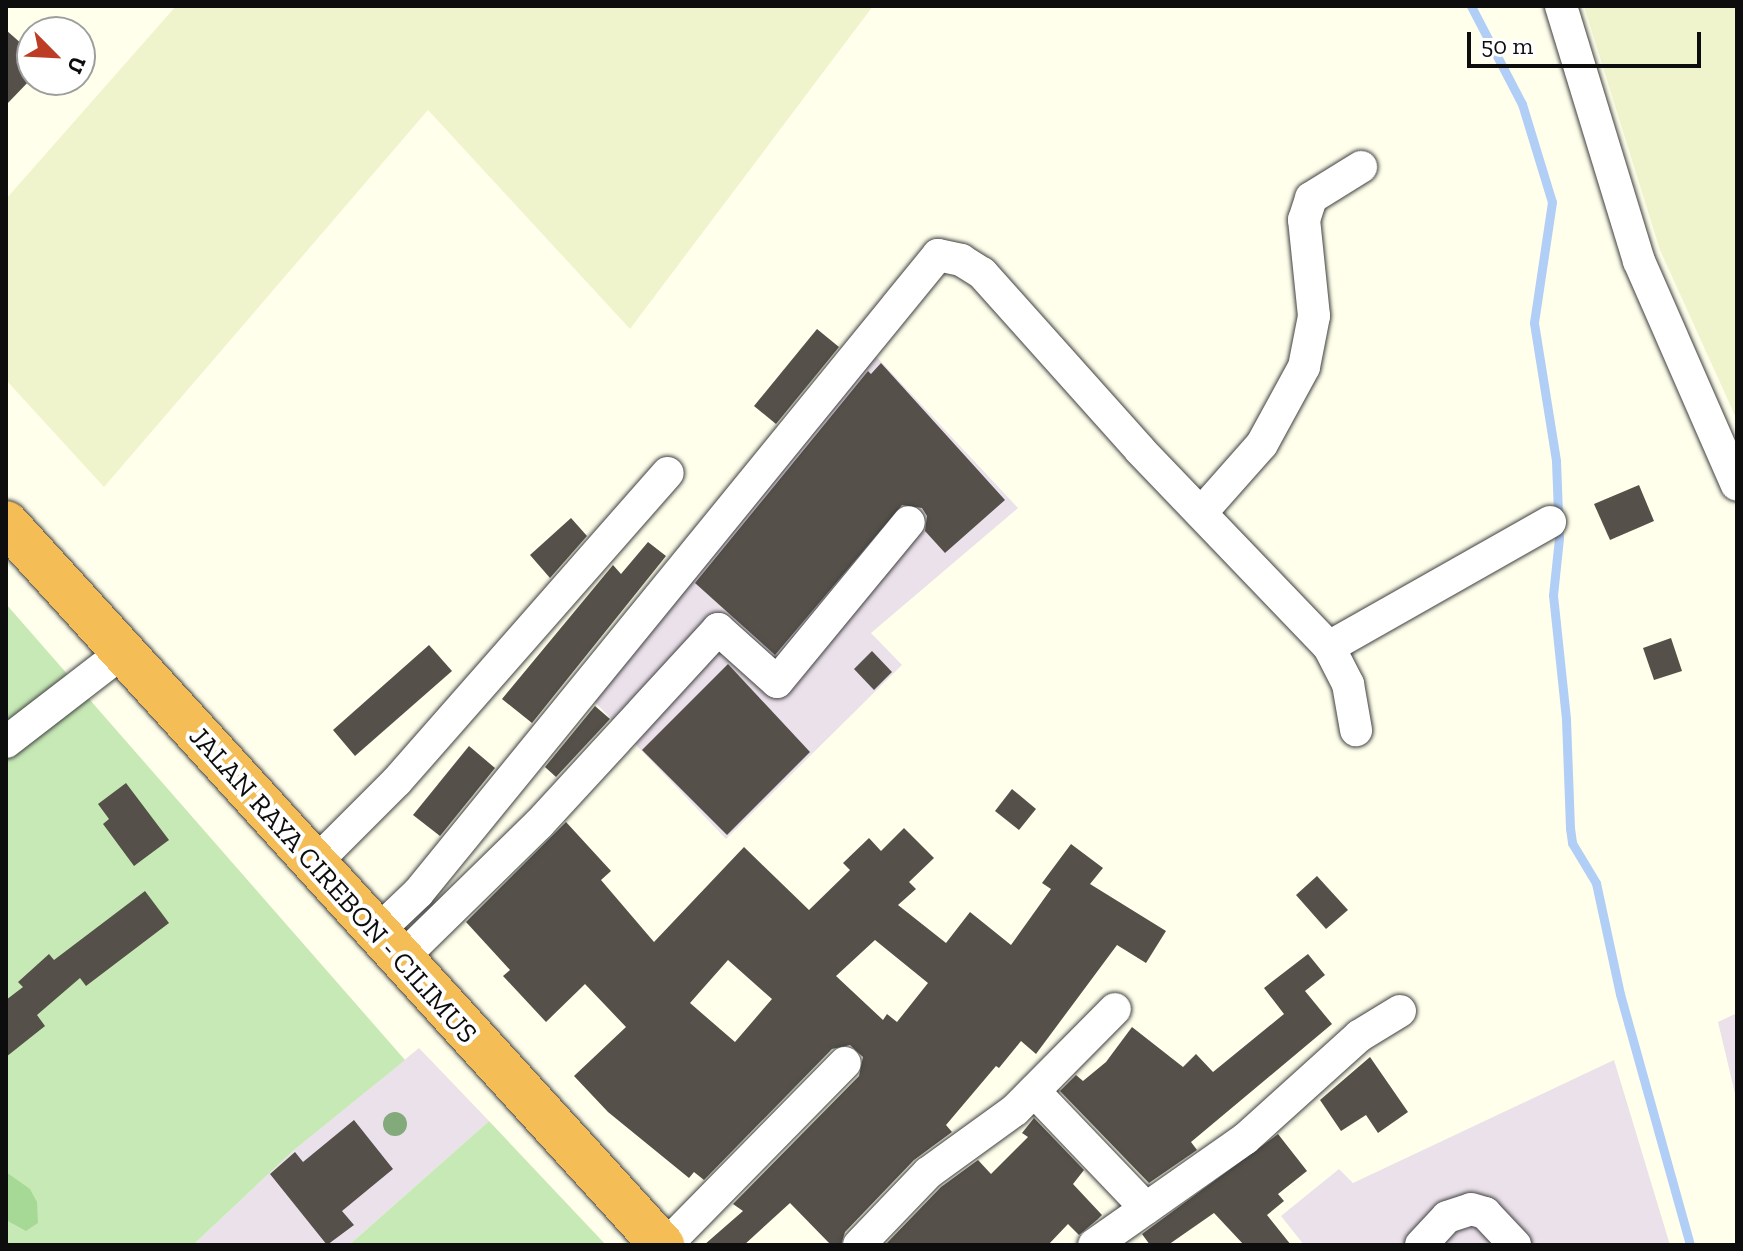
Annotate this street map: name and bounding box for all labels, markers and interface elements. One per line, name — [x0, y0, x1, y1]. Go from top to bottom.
north arrow — [16, 16, 96, 96]
scale bar — [1471, 16, 1705, 66]
text: 50 m — [1481, 31, 1533, 60]
text: U — [61, 52, 92, 78]
street label: JALAN RAYA CIREBON - CILIMUS — [182, 719, 484, 1051]

